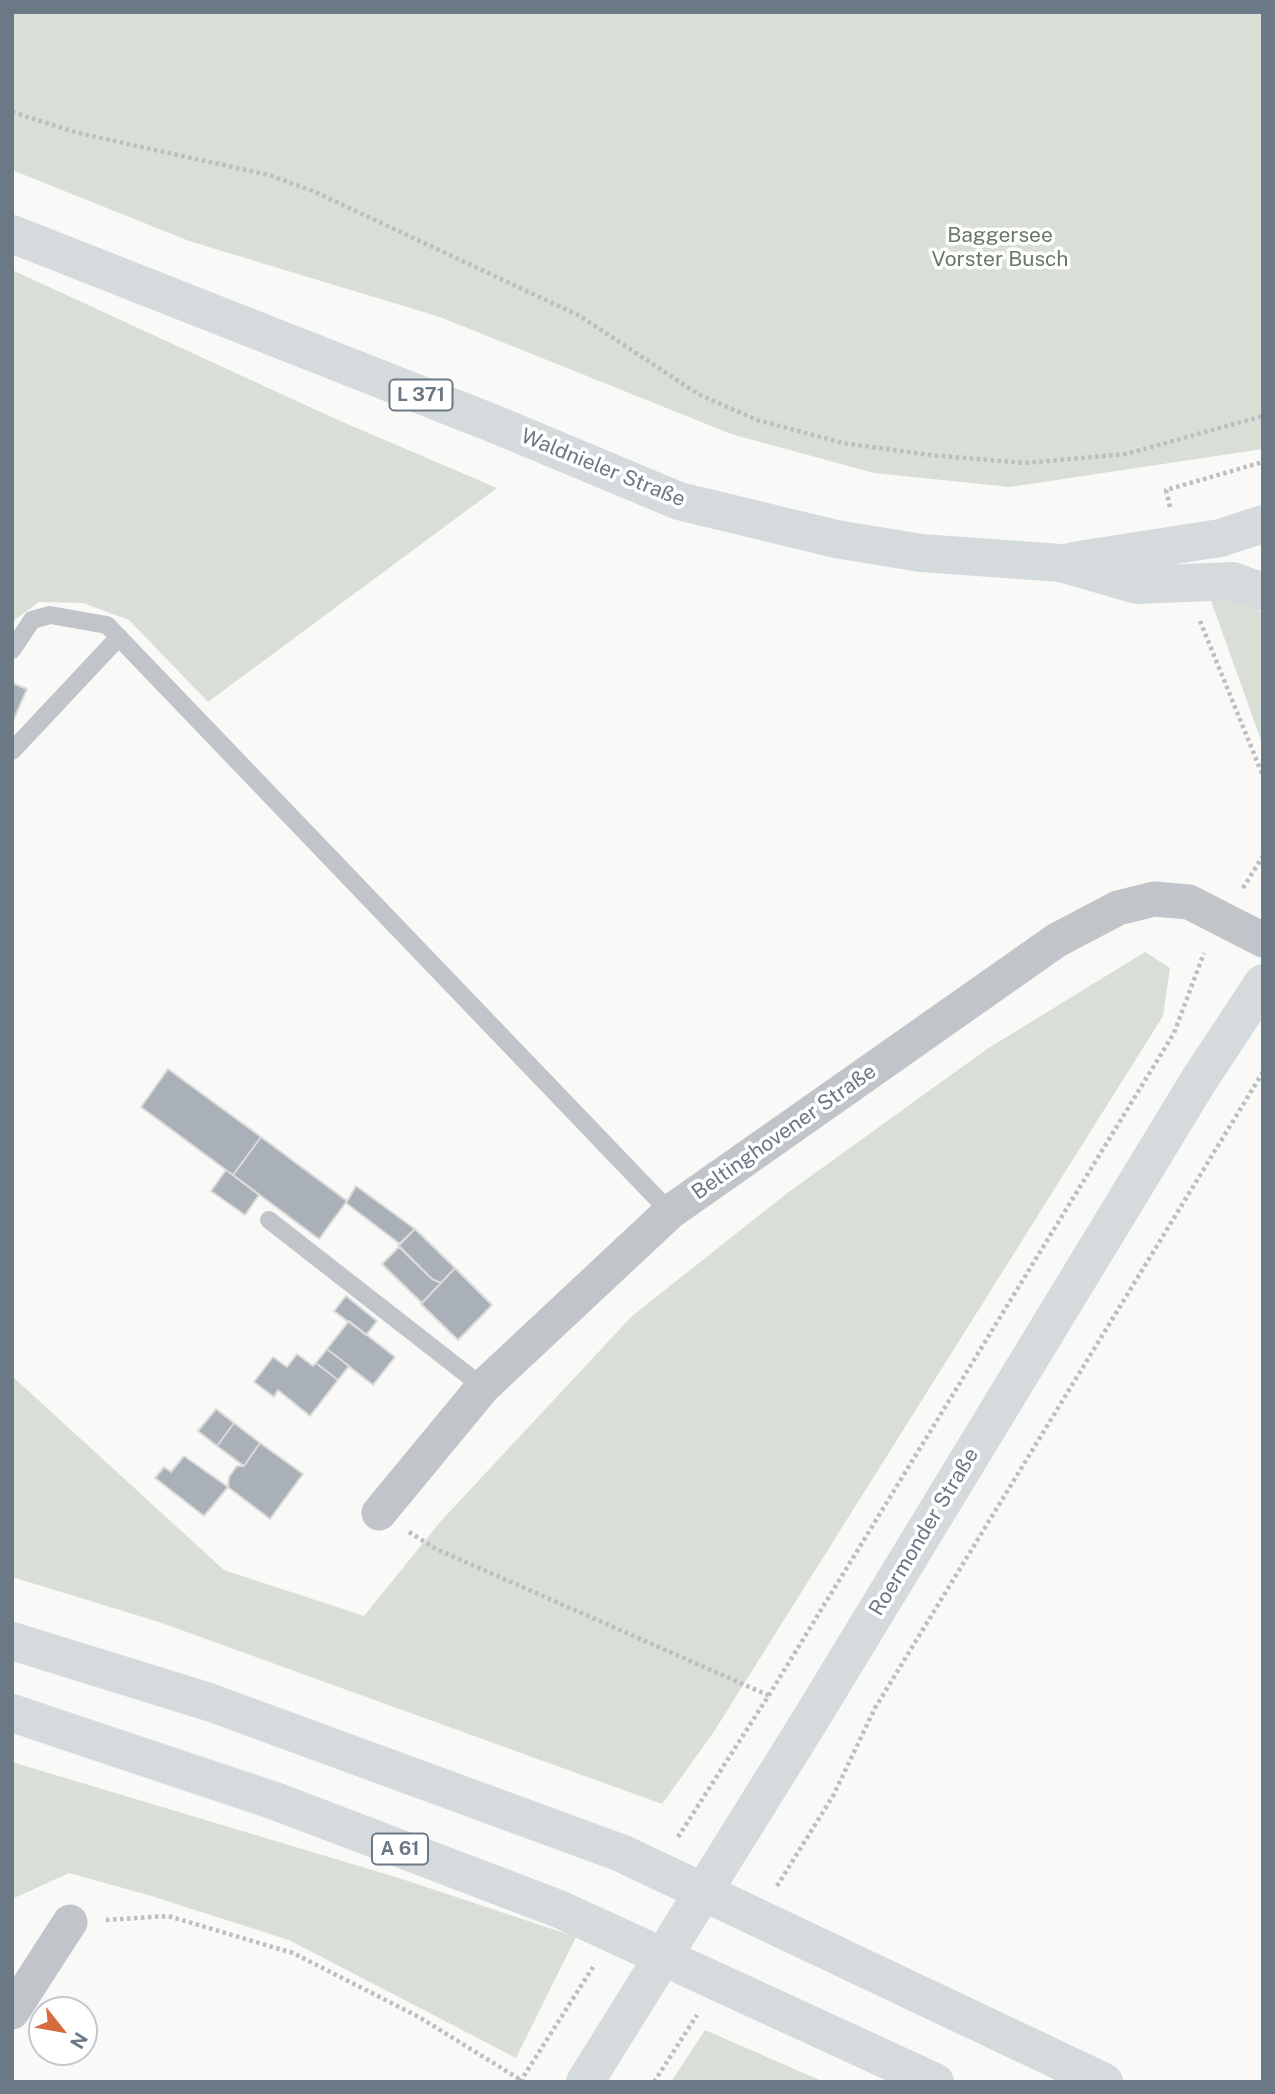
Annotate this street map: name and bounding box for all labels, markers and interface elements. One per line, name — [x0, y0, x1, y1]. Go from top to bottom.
park label: Baggersee Vorster Busch — [932, 223, 1068, 273]
road number: L 371 — [390, 380, 452, 410]
street label: Waldnieler Straße — [517, 424, 689, 512]
street label: Beltinghovener Straße — [687, 1059, 881, 1205]
street label: Roermonder Straße — [864, 1444, 984, 1620]
road number: A 61 — [372, 1834, 428, 1865]
north arrow — [28, 1996, 98, 2066]
text: N — [66, 2029, 93, 2053]

